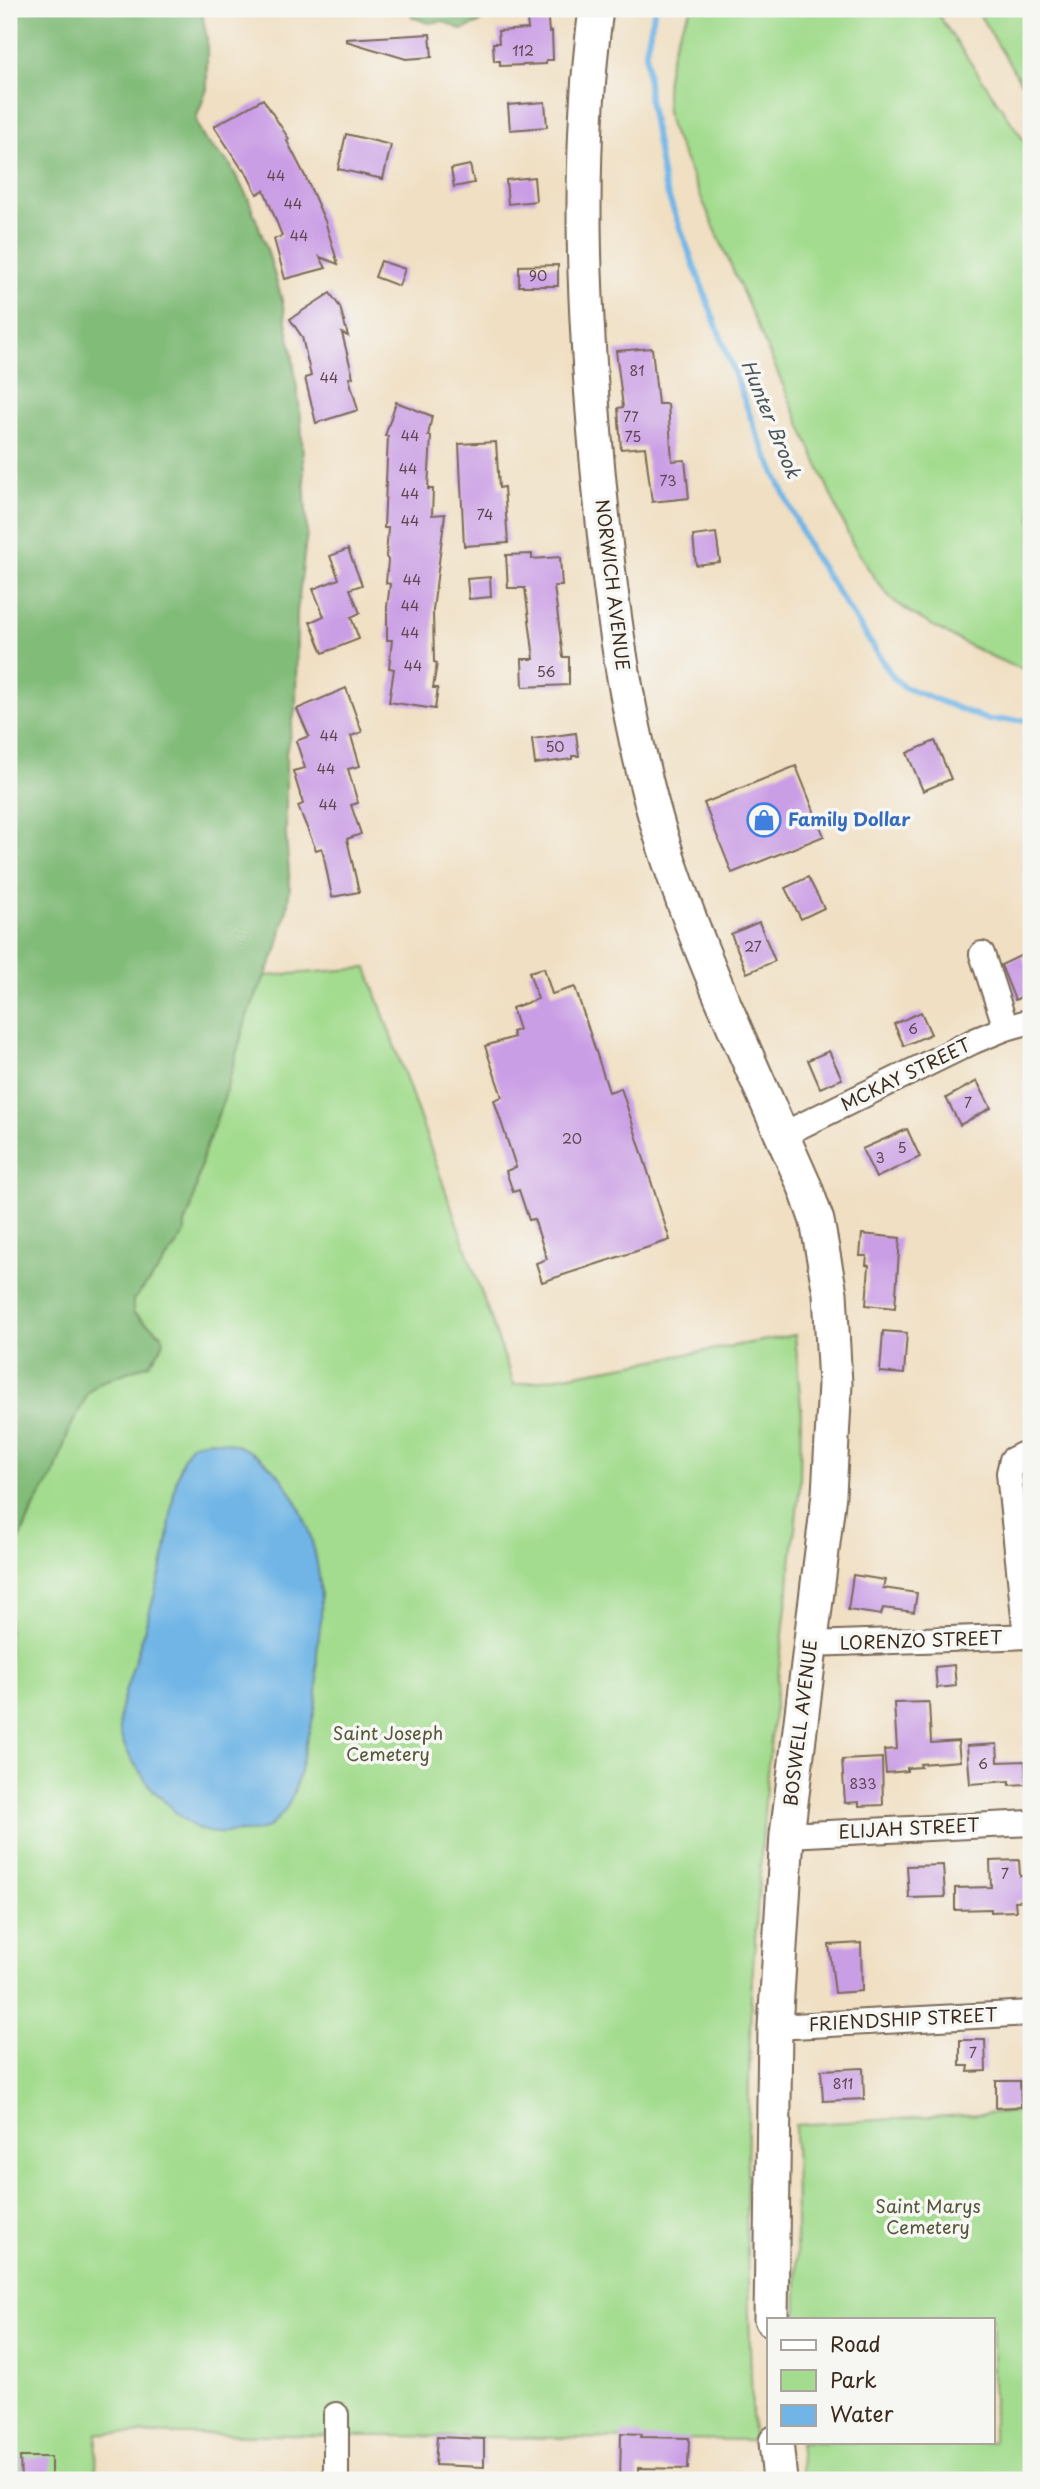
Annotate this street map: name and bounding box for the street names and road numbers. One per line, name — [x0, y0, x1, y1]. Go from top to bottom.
street label: NORWICH AVENUE — [590, 498, 637, 672]
street label: MCKAY STREET — [836, 1030, 976, 1117]
street label: LORENZO STREET — [839, 1623, 1003, 1656]
street label: BOSWELL AVENUE — [776, 1638, 823, 1808]
street label: ELIJAH STREET — [838, 1810, 981, 1845]
street label: FRIENDSHIP STREET — [808, 2000, 999, 2037]

